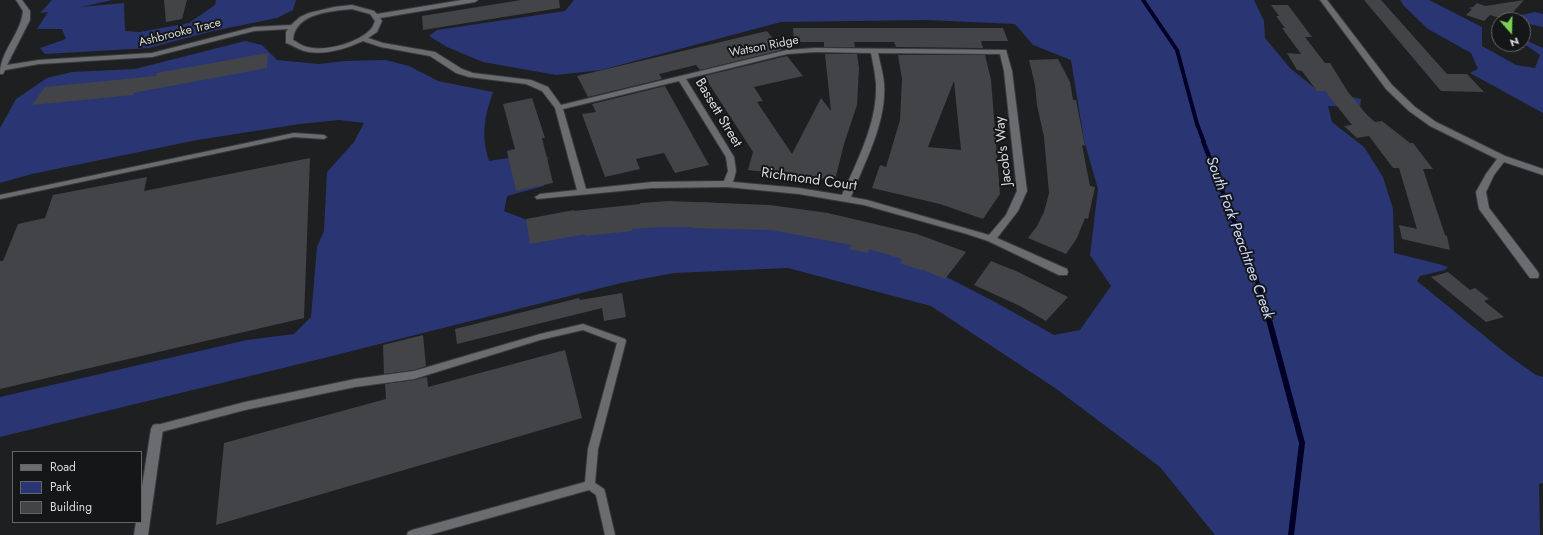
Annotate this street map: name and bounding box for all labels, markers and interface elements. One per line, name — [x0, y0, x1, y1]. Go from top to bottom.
north arrow — [1491, 12, 1531, 52]
street label: Ashbrooke Trace — [137, 16, 223, 50]
street label: Watson Ridge — [728, 33, 800, 61]
text: N — [1508, 33, 1522, 51]
street label: Bassett Street — [691, 76, 745, 150]
street label: Jacob's Way — [992, 115, 1016, 187]
water label: South Fork Peachtree Creek — [1201, 154, 1277, 322]
street label: Richmond Court — [760, 165, 858, 195]
legend — [12, 451, 142, 523]
text: Road — [50, 458, 76, 476]
text: Park — [50, 478, 71, 496]
text: Building — [50, 498, 92, 516]

